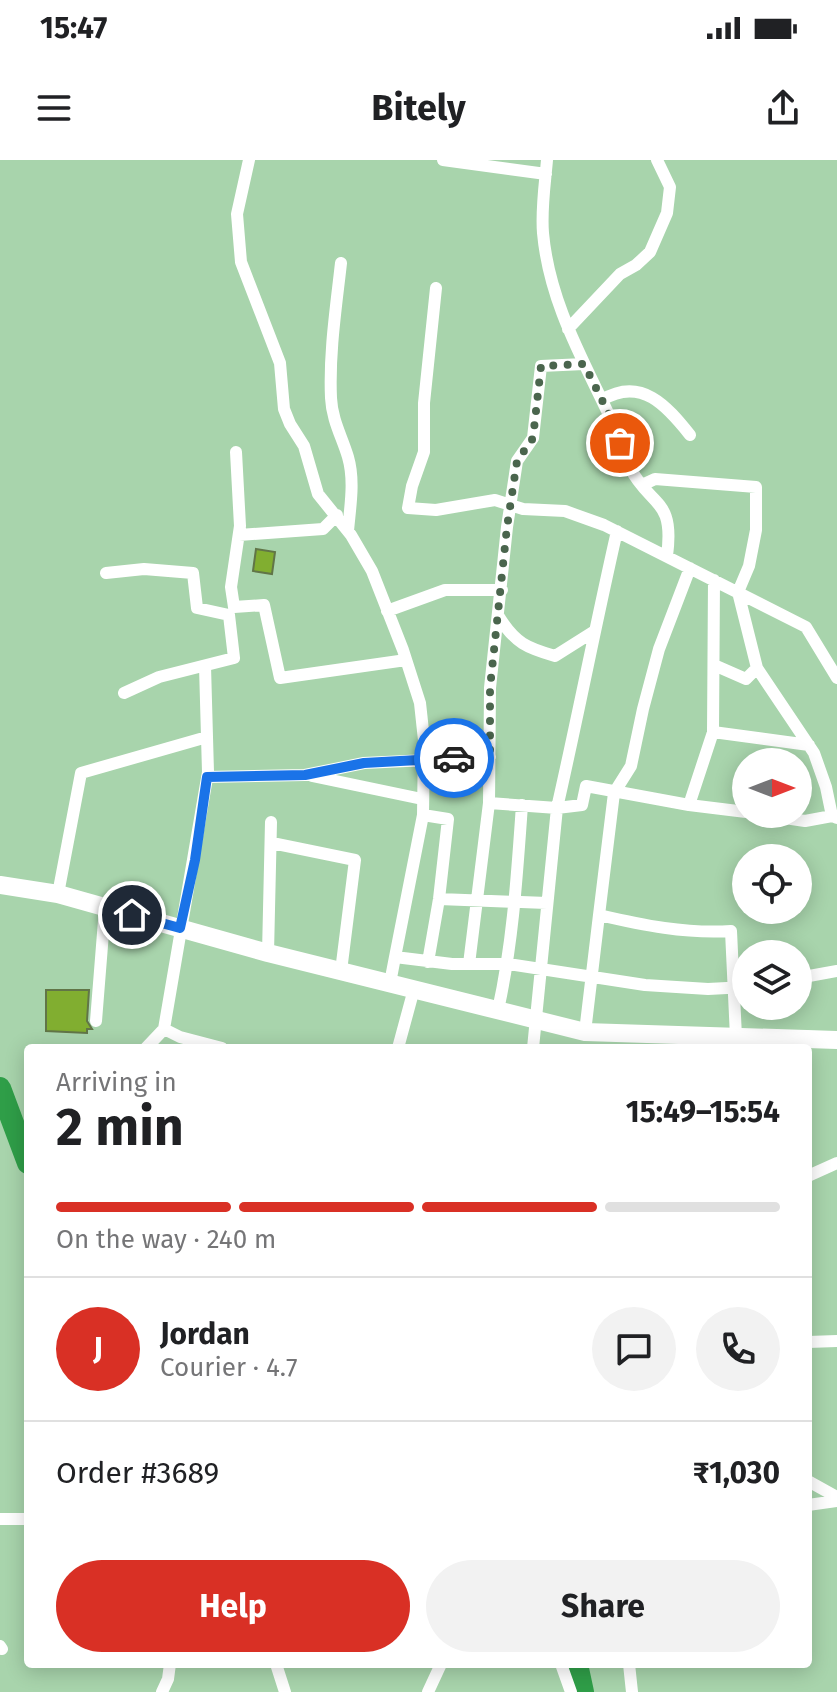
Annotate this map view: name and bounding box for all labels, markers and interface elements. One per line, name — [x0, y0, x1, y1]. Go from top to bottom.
text: 15:47 — [40, 10, 107, 46]
icon: menu — [32, 86, 76, 130]
text: Bitely — [371, 86, 466, 130]
icon: share — [761, 86, 805, 130]
pin — [586, 409, 654, 477]
icon: bag — [598, 421, 642, 465]
courier — [414, 718, 494, 798]
icon: car — [432, 736, 476, 780]
north arrow — [732, 748, 812, 828]
map controls — [732, 748, 812, 1020]
button: locate — [732, 844, 812, 924]
pin — [98, 881, 166, 949]
icon: home — [110, 893, 154, 937]
button: layers — [732, 940, 812, 1020]
text: Arriving in — [56, 1067, 177, 1098]
text: 15:49–15:54 — [626, 1094, 780, 1130]
text: 2 min — [56, 1096, 184, 1159]
text: On the way · 240 m — [56, 1224, 276, 1255]
button: chat — [592, 1307, 676, 1391]
button: phone — [696, 1307, 780, 1391]
text: Jordan — [160, 1316, 250, 1352]
text: J — [93, 1331, 103, 1367]
text: Courier · 4.7 — [160, 1352, 298, 1383]
text: Order #3689 — [56, 1455, 219, 1491]
text: ₹1,030 — [693, 1455, 780, 1491]
button: Help — [56, 1560, 410, 1652]
button: Share — [426, 1560, 780, 1652]

